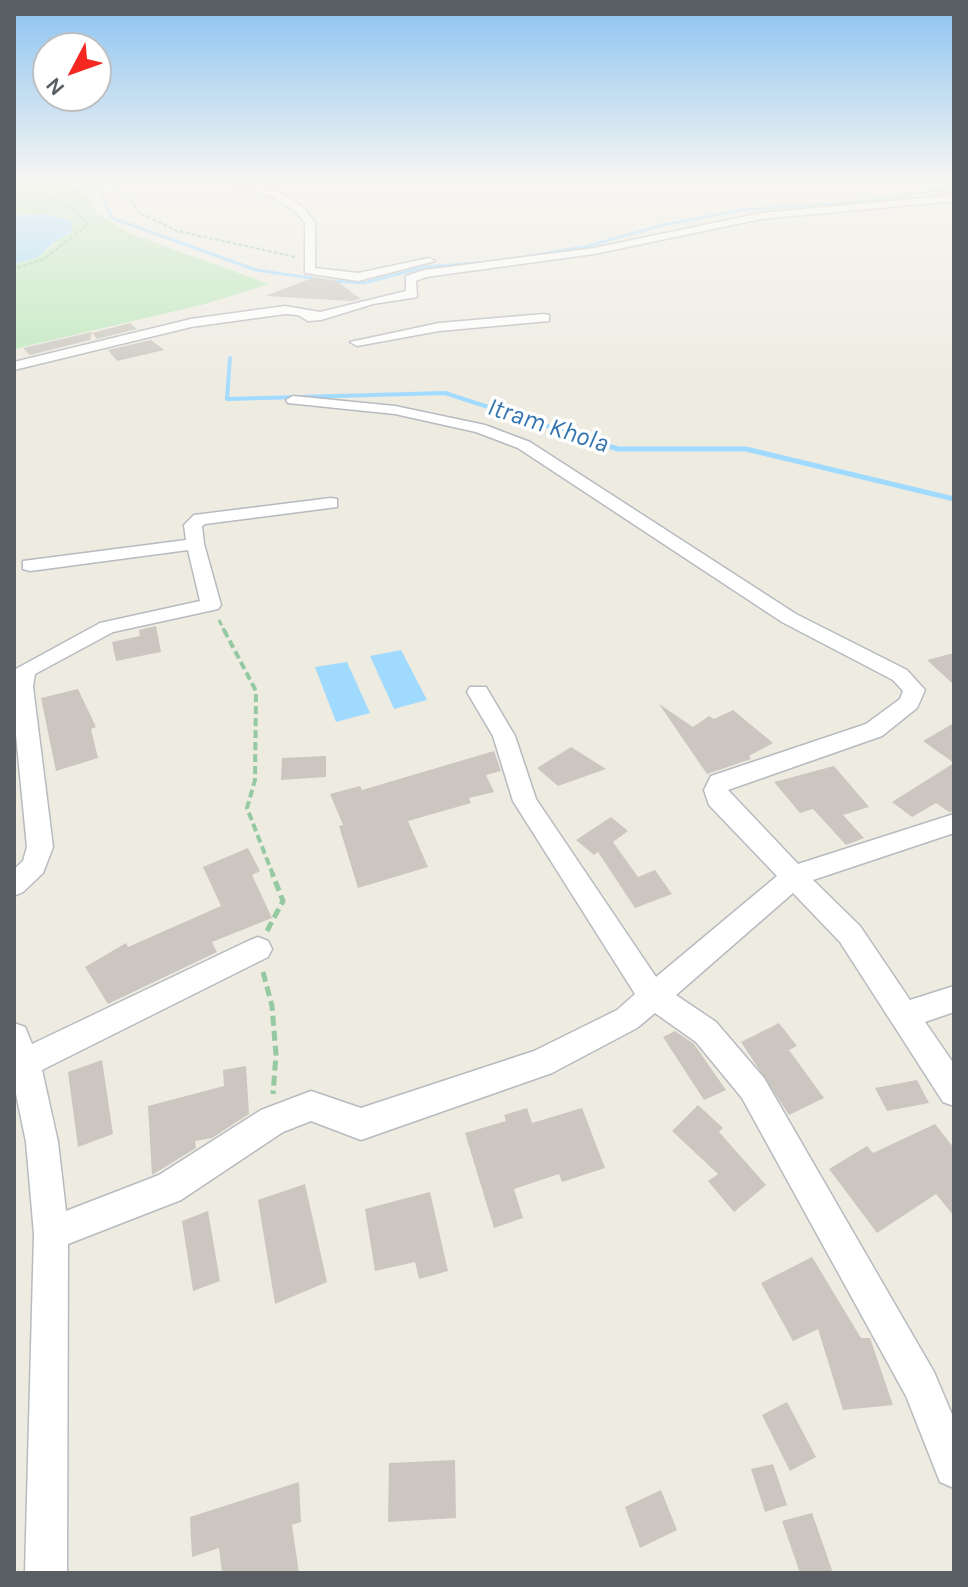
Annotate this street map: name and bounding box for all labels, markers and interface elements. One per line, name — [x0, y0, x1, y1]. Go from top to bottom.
north arrow — [32, 32, 112, 112]
text: N — [40, 72, 70, 101]
water label: Itram Khola — [483, 392, 613, 460]

